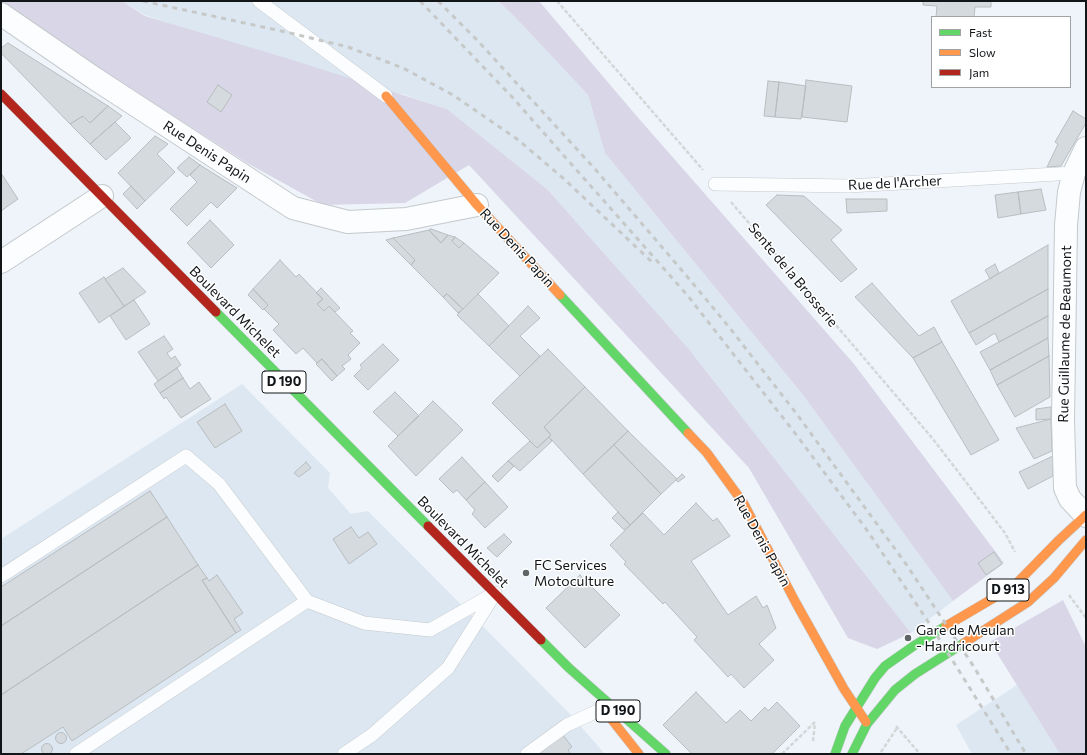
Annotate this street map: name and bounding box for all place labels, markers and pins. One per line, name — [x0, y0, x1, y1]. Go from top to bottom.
place label: FC Services Motoculture — [534, 557, 614, 590]
marker: FC Services Motoculture — [521, 568, 531, 578]
place label: Gare de Meulan - Hardricourt — [916, 622, 1015, 654]
marker: Gare de Meulan - Hardricourt — [903, 633, 913, 643]

